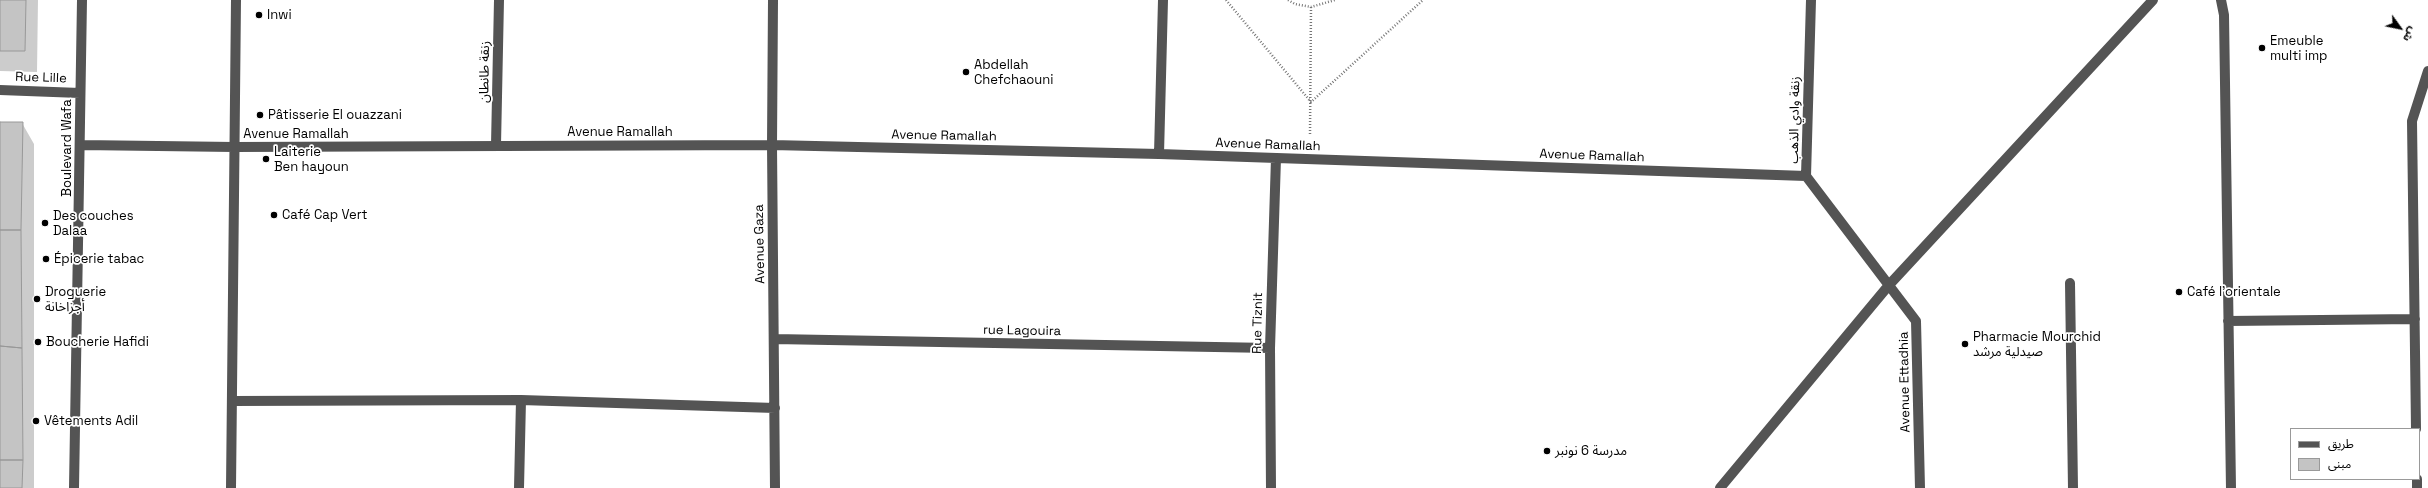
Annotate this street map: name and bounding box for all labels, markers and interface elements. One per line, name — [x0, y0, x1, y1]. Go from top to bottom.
place label: Inwi — [267, 7, 292, 23]
north arrow — [2380, 8, 2420, 48]
marker: Inwi — [254, 10, 264, 20]
text: ش — [2400, 24, 2420, 45]
place label: Emeuble multi imp — [2270, 33, 2327, 64]
street label: زنقة طانطان — [477, 41, 493, 103]
marker: Emeuble multi imp — [2257, 43, 2267, 53]
place label: Abdellah Chefchaouni — [974, 57, 1053, 88]
marker: Abdellah Chefchaouni — [961, 67, 971, 77]
street label: Rue Lille — [15, 69, 67, 87]
street label: زنقة وادي الذهب — [1786, 76, 1804, 164]
street label: Boulevard Wafa — [59, 99, 75, 197]
place label: Pâtisserie El ouazzani — [268, 107, 402, 123]
marker: Pâtisserie El ouazzani — [255, 110, 265, 120]
street label: Avenue Ramallah — [567, 124, 673, 140]
street label: Avenue Ramallah — [243, 126, 349, 142]
street label: Avenue Ramallah — [891, 127, 997, 145]
street label: Avenue Ramallah — [1215, 135, 1321, 155]
place label: Laiterie Ben hayoun — [274, 144, 349, 175]
street label: Avenue Ramallah — [1539, 146, 1645, 166]
marker: Laiterie Ben hayoun — [261, 154, 271, 164]
street label: Avenue Gaza — [752, 204, 768, 284]
place label: Café Cap Vert — [282, 207, 368, 223]
place label: Des couches Dalaa — [53, 208, 134, 239]
marker: Café Cap Vert — [269, 210, 279, 220]
marker: Des couches Dalaa — [40, 218, 50, 228]
place label: Épicerie tabac — [54, 251, 144, 267]
marker: Épicerie tabac — [41, 254, 51, 264]
place label: Droguerie أجزاخانة — [45, 284, 106, 315]
place label: Café l'orientale — [2187, 284, 2281, 300]
marker: Café l'orientale — [2174, 287, 2184, 297]
street label: Rue Tiznit — [1250, 292, 1266, 354]
marker: Droguerie أجزاخانة — [32, 294, 42, 304]
street label: rue Lagouira — [983, 323, 1061, 339]
place label: Pharmacie Mourchid صيدلية مرشد — [1973, 329, 2101, 360]
street label: Avenue Ettadhia — [1896, 331, 1914, 433]
place label: Boucherie Hafidi — [46, 334, 149, 350]
marker: Boucherie Hafidi — [33, 337, 43, 347]
marker: Pharmacie Mourchid صيدلية مرشد — [1960, 339, 1970, 349]
place label: Vêtements Adil — [44, 413, 138, 429]
marker: Vêtements Adil — [31, 416, 41, 426]
legend — [2290, 428, 2420, 480]
text: طريق — [2328, 436, 2354, 452]
place label: مدرسة 6 نونبر — [1555, 443, 1627, 459]
marker: مدرسة 6 نونبر — [1542, 446, 1552, 456]
text: مبنى — [2328, 456, 2351, 472]

